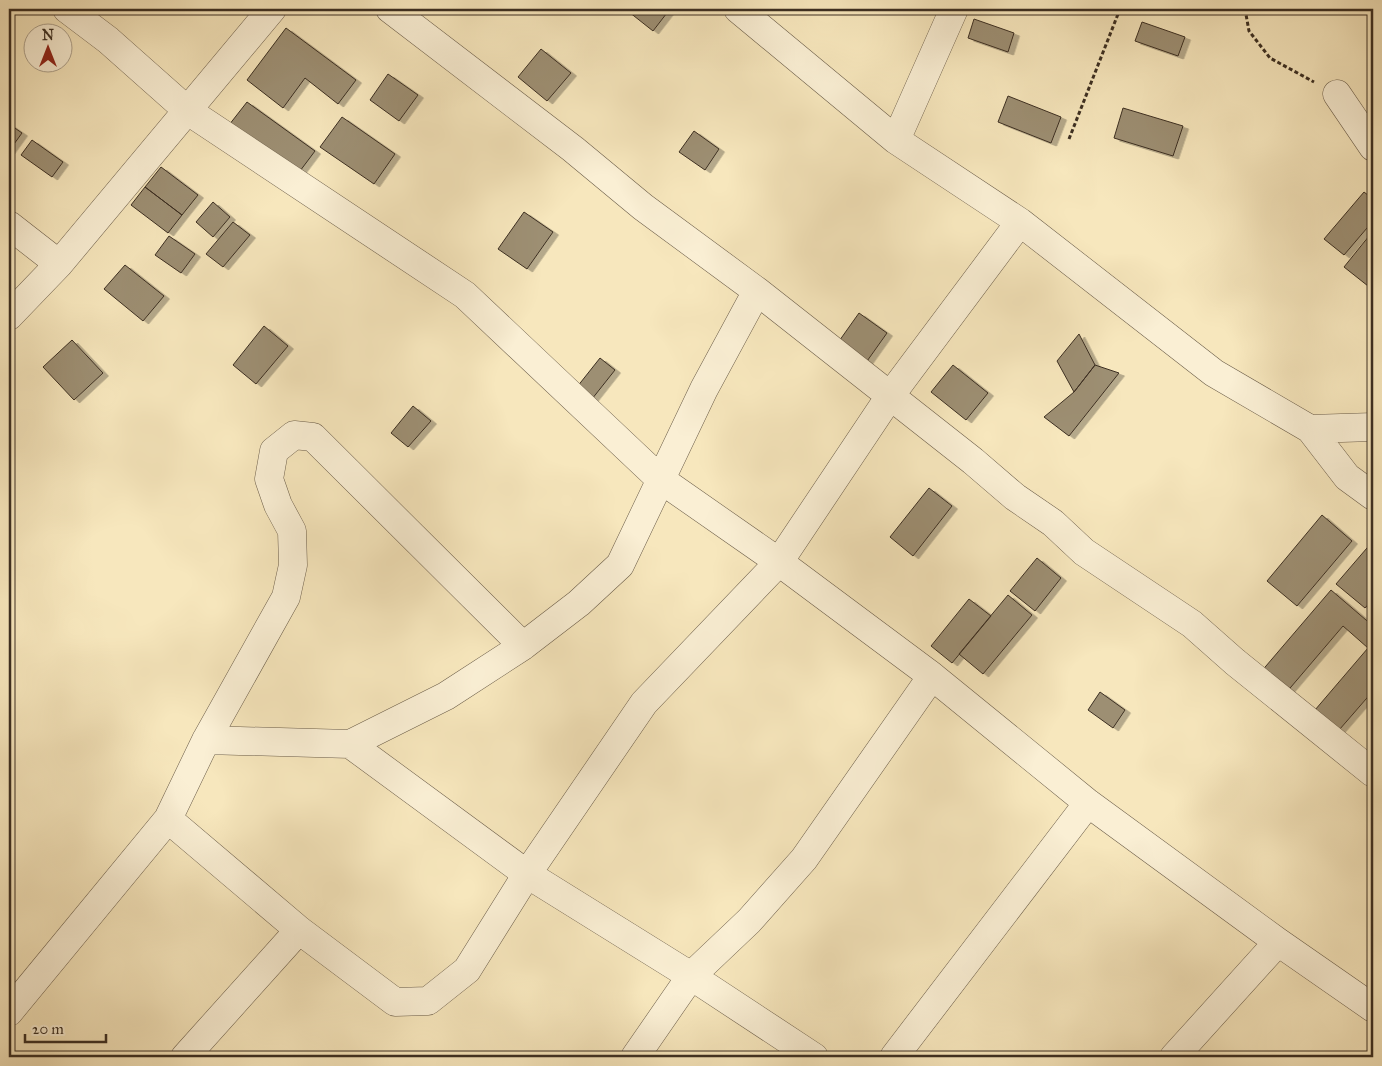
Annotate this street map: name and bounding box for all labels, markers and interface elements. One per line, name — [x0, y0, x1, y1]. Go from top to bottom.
north arrow — [22, 22, 72, 72]
text: N — [42, 27, 54, 44]
scale bar — [25, 1011, 106, 1043]
text: 20 m — [32, 1020, 64, 1038]

